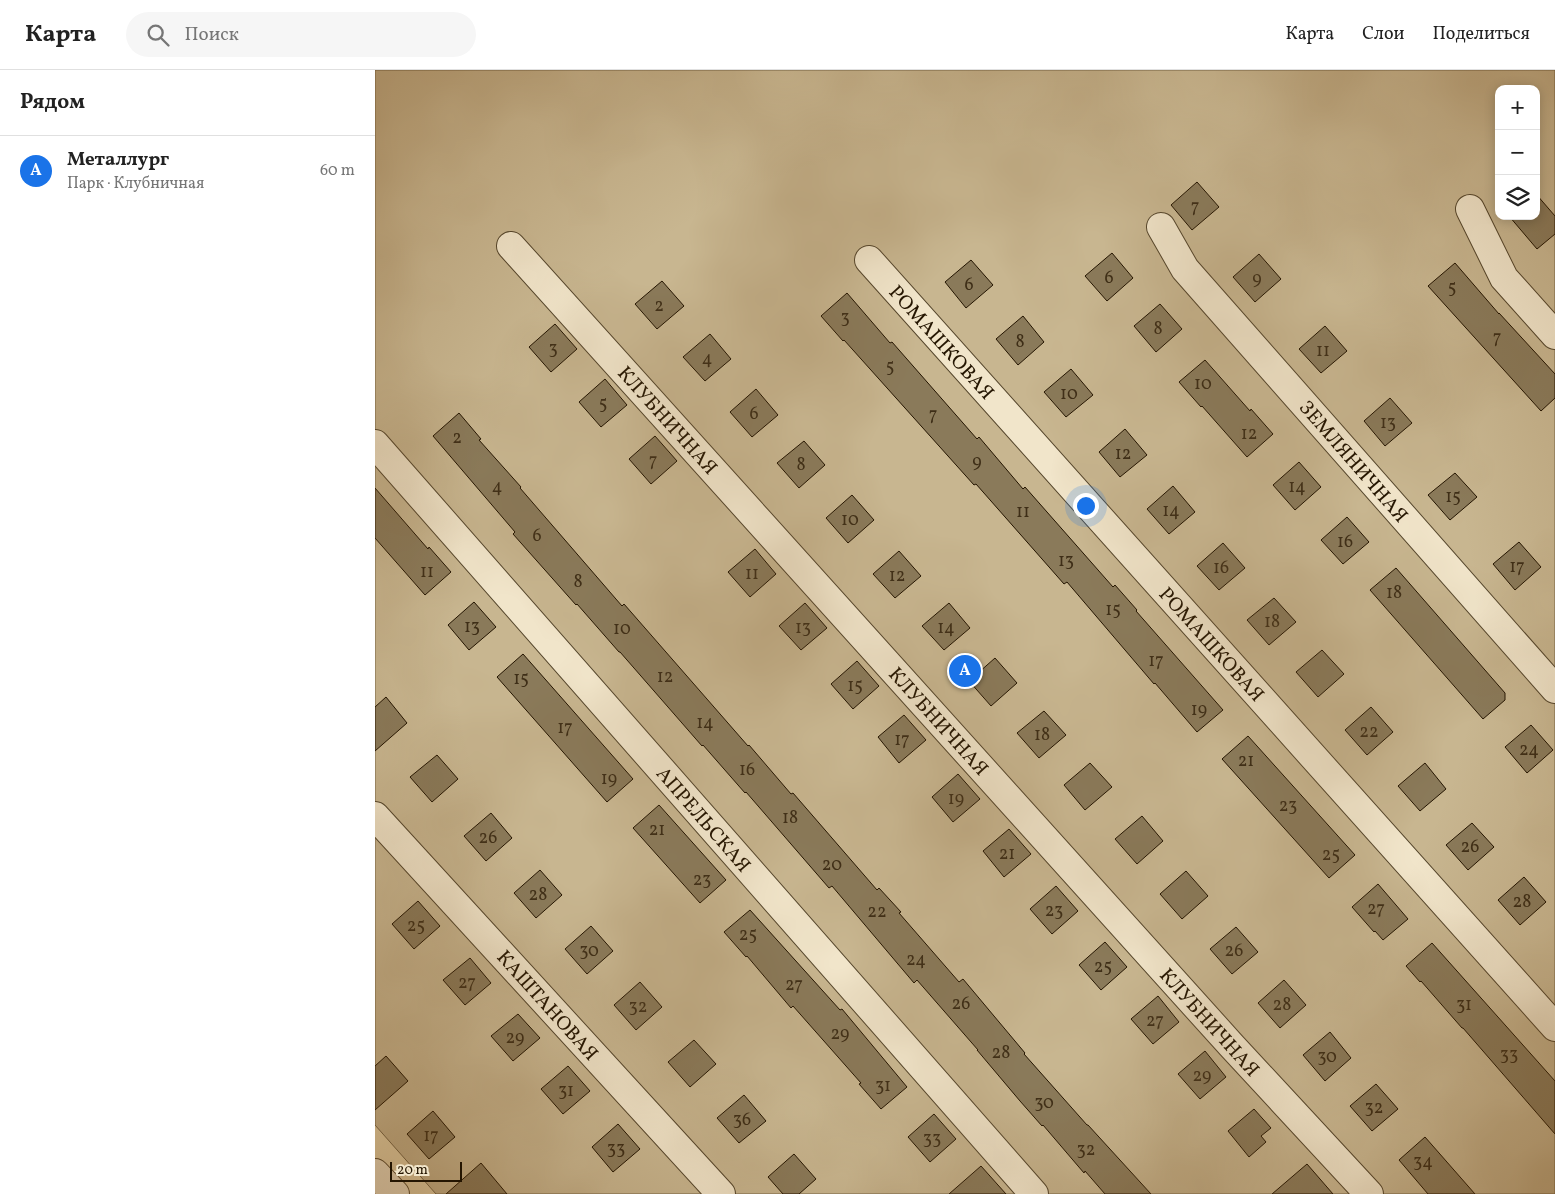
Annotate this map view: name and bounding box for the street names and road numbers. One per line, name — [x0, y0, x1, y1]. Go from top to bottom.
street label: РОМАШКОВАЯ — [881, 280, 1000, 407]
street label: КЛУБНИЧНАЯ — [610, 361, 723, 482]
street label: ЗЕМЛЯНИЧНАЯ — [1291, 395, 1413, 530]
street label: РОМАШКОВАЯ — [1151, 582, 1270, 709]
street label: КЛУБНИЧНАЯ — [881, 662, 994, 783]
street label: АПРЕЛЬСКАЯ — [649, 761, 756, 879]
street label: КАШТАНОВАЯ — [489, 945, 604, 1068]
street label: КЛУБНИЧНАЯ — [1152, 963, 1265, 1084]

